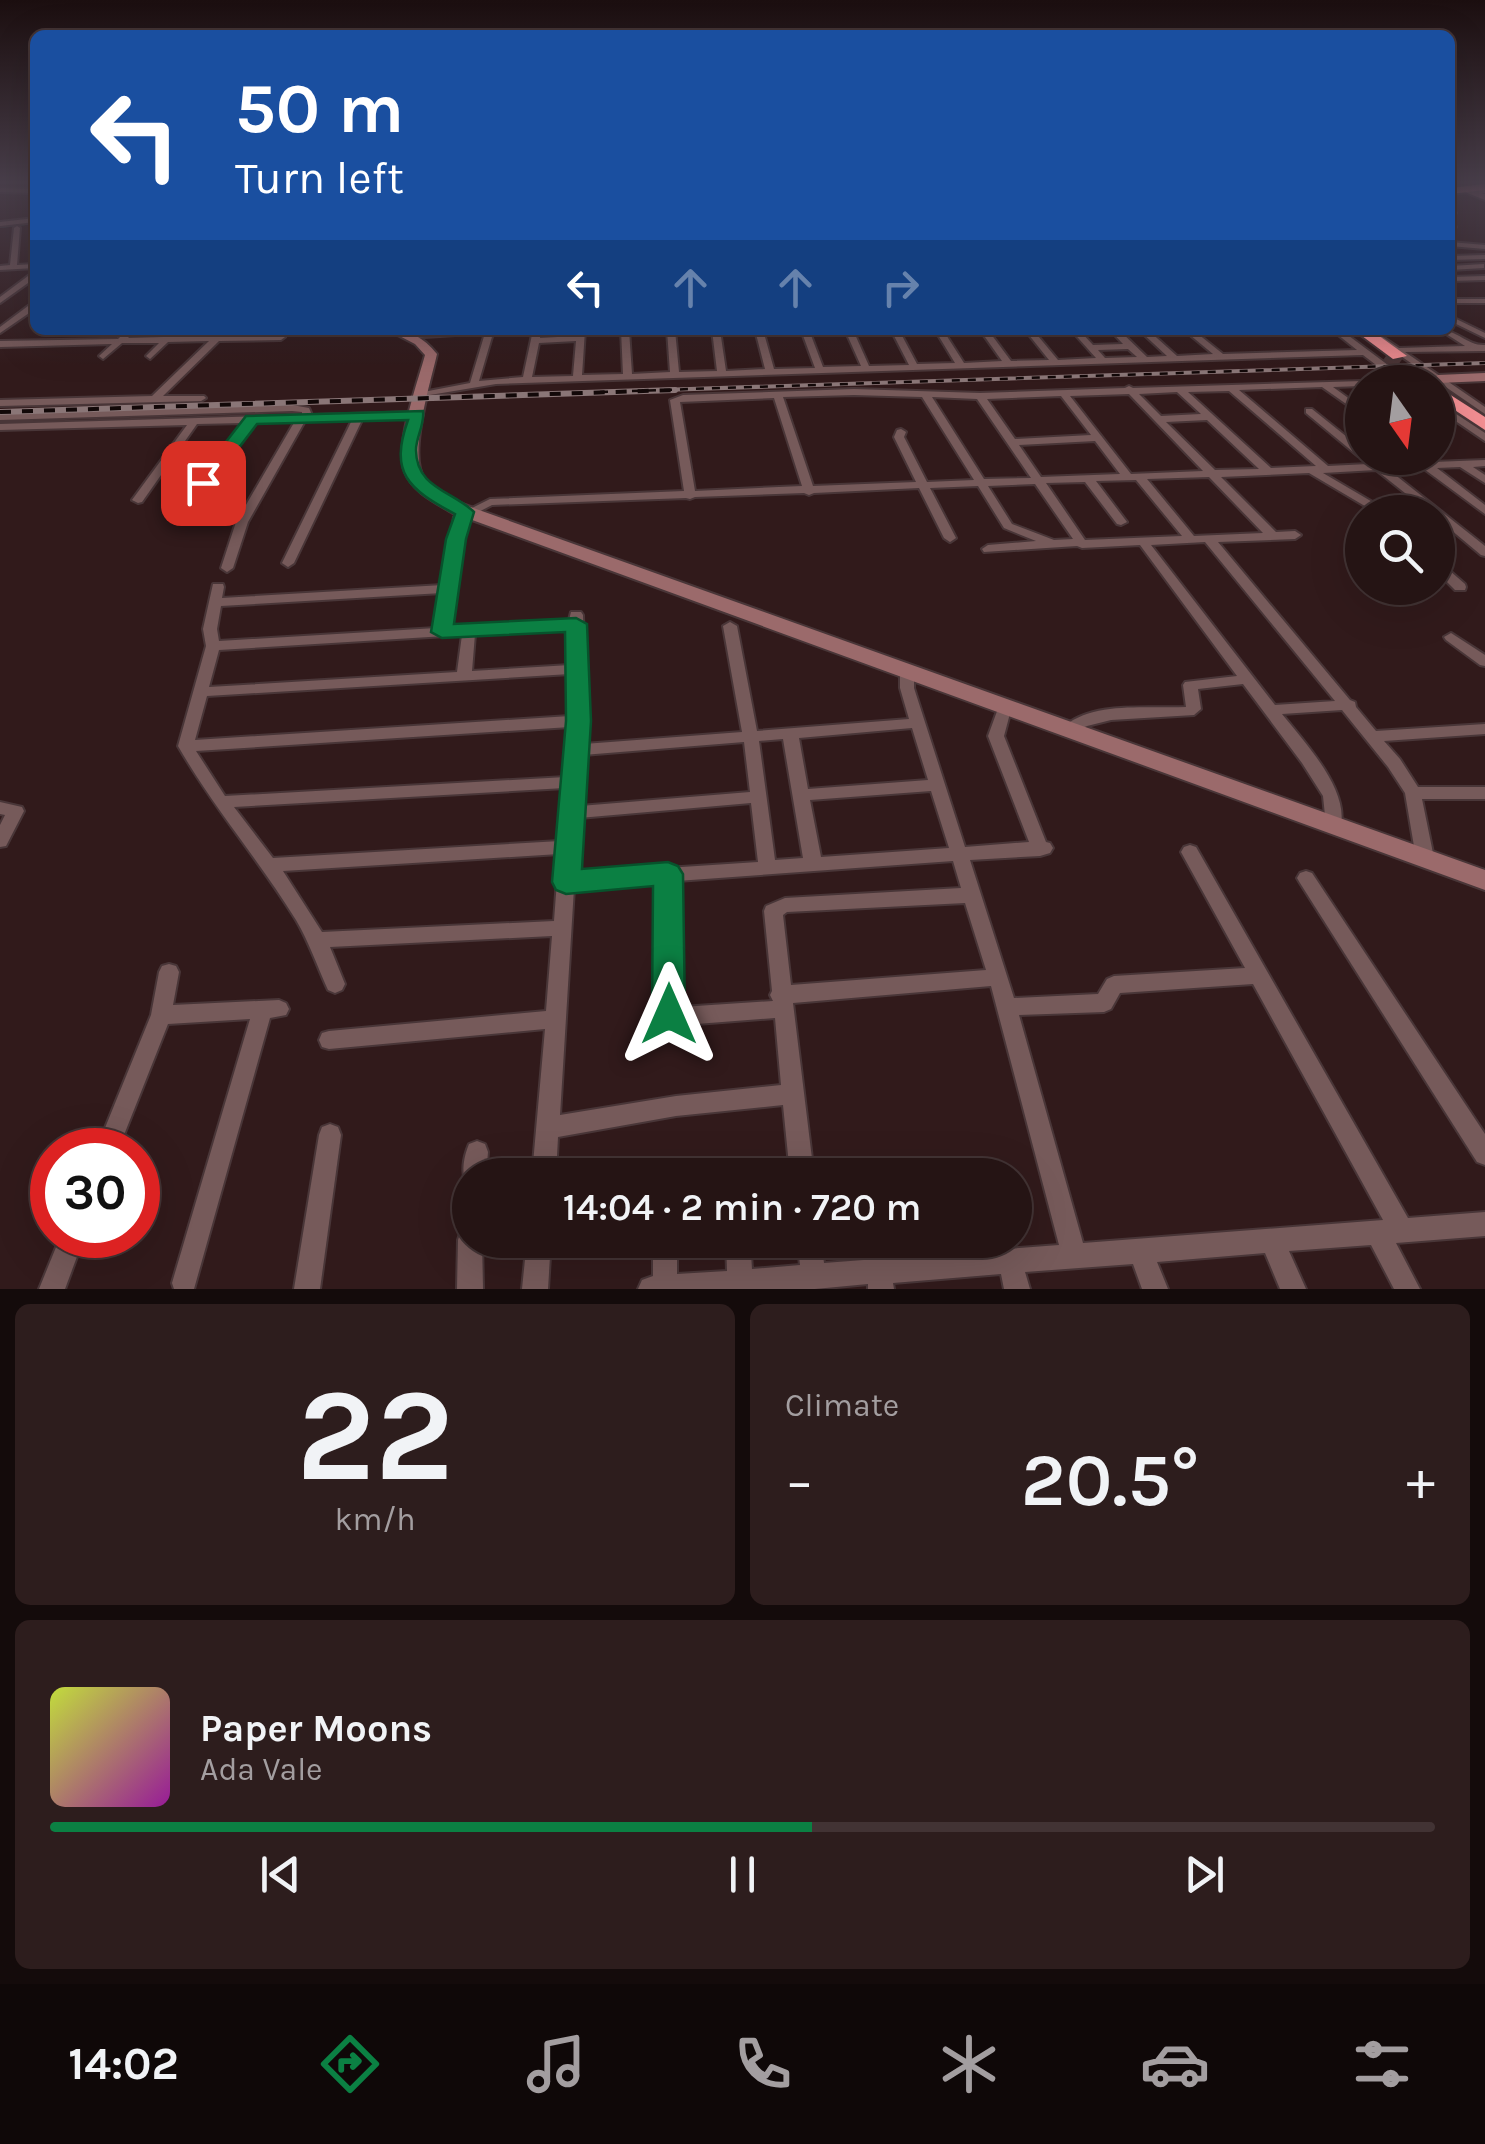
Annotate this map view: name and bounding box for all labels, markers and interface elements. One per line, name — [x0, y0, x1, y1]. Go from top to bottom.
text: 50 m — [235, 68, 404, 150]
icon: left — [70, 70, 200, 200]
text: Turn left — [235, 152, 404, 204]
icon: left — [558, 260, 613, 315]
icon: ahead — [663, 260, 718, 315]
icon: ahead — [768, 260, 823, 315]
icon: right — [873, 260, 928, 315]
north arrow — [1345, 365, 1455, 475]
map controls — [1345, 365, 1455, 605]
pin — [161, 441, 246, 526]
icon: arrive — [176, 456, 231, 511]
button: search — [1345, 495, 1455, 605]
position arrow — [617, 962, 721, 1066]
speed limit sign: 30 — [30, 1128, 160, 1258]
text: 14:04 · 2 min · 720 m — [563, 1185, 921, 1230]
text: 22 — [296, 1360, 454, 1512]
text: Climate — [785, 1387, 899, 1424]
text: 20.5° — [1021, 1436, 1199, 1524]
text: − — [785, 1449, 814, 1513]
text: + — [1406, 1449, 1435, 1513]
text: km/h — [334, 1501, 416, 1538]
text: Paper Moons — [200, 1706, 432, 1751]
text: Ada Vale — [200, 1751, 323, 1788]
icon: previous — [253, 1847, 308, 1902]
icon: pause — [715, 1847, 770, 1902]
icon: next — [1177, 1847, 1232, 1902]
icon: directions — [315, 2029, 385, 2099]
icon: music — [521, 2029, 591, 2099]
icon: phone — [728, 2029, 798, 2099]
icon: climate — [934, 2029, 1004, 2099]
icon: car — [1140, 2029, 1210, 2099]
icon: filters — [1347, 2029, 1417, 2099]
text: 14:02 — [68, 2038, 179, 2090]

